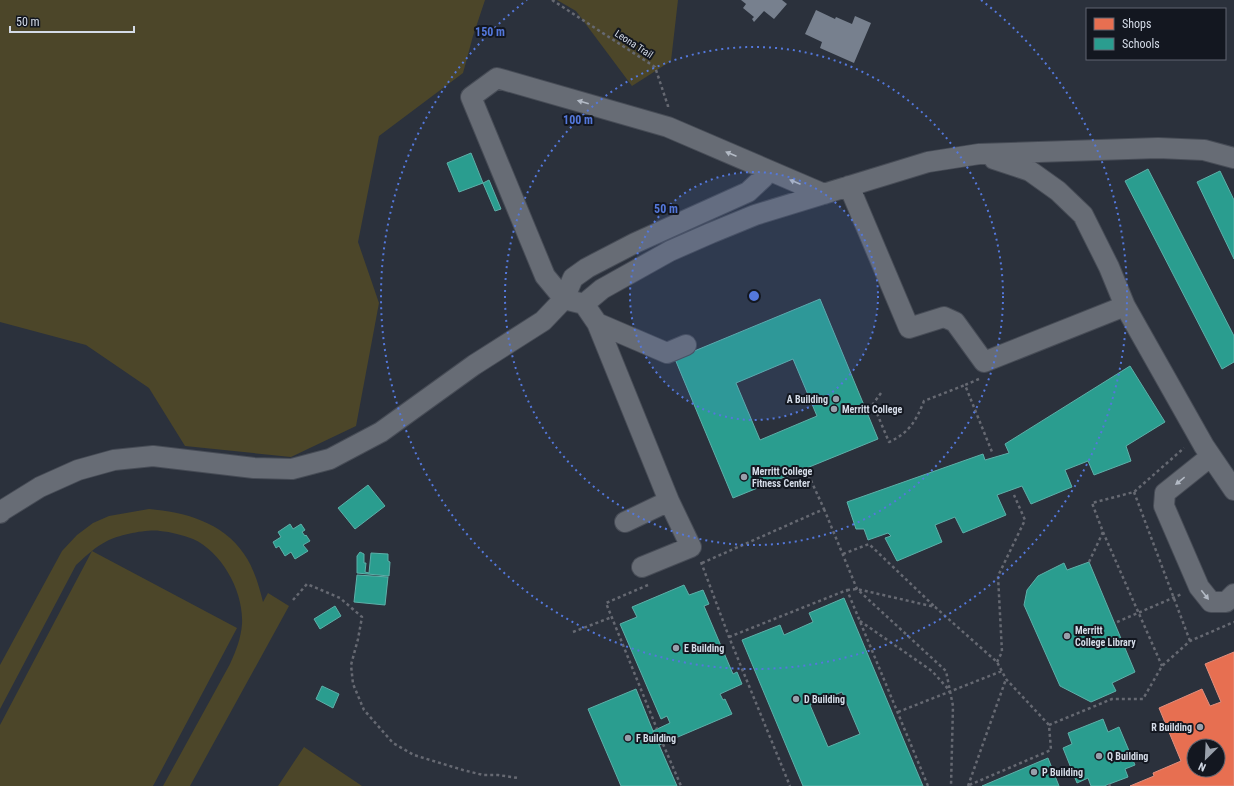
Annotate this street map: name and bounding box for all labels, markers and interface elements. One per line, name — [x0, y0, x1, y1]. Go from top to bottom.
scale bar — [10, 8, 134, 34]
legend — [1086, 8, 1226, 60]
text: 50 m — [16, 15, 40, 29]
text: Shops — [1122, 17, 1151, 31]
text: 150 m — [475, 25, 505, 39]
street label: Leona Trail — [613, 28, 655, 60]
text: Schools — [1122, 37, 1160, 51]
one-way arrow — [576, 99, 588, 105]
text: 100 m — [563, 113, 593, 127]
one-way arrow — [726, 151, 737, 157]
one-way arrow — [789, 178, 801, 184]
text: 50 m — [654, 202, 678, 216]
centre of rings — [747, 289, 761, 303]
place label: A Building — [787, 394, 828, 405]
marker: A Building — [831, 394, 841, 404]
marker: Merritt College — [829, 404, 839, 414]
place label: Merritt College — [842, 404, 902, 415]
place label: Merritt College Fitness Center — [752, 466, 812, 489]
marker: Merritt College Fitness Center — [739, 472, 749, 482]
one-way arrow — [1174, 477, 1185, 485]
one-way arrow — [1201, 589, 1209, 600]
place label: Merritt College Library — [1075, 625, 1136, 648]
marker: Merritt College Library — [1062, 631, 1072, 641]
marker: E Building — [671, 643, 681, 653]
place label: E Building — [684, 643, 724, 654]
marker: D Building — [791, 694, 801, 704]
place label: D Building — [804, 694, 845, 705]
place label: R Building — [1151, 722, 1192, 733]
marker: R Building — [1195, 722, 1205, 732]
marker: F Building — [623, 733, 633, 743]
place label: F Building — [636, 733, 676, 744]
north arrow — [1186, 738, 1226, 778]
marker: Q Building — [1094, 751, 1104, 761]
place label: Q Building — [1107, 751, 1148, 762]
text: N — [1196, 759, 1208, 774]
marker: P Building — [1029, 767, 1039, 777]
place label: P Building — [1042, 767, 1083, 778]

